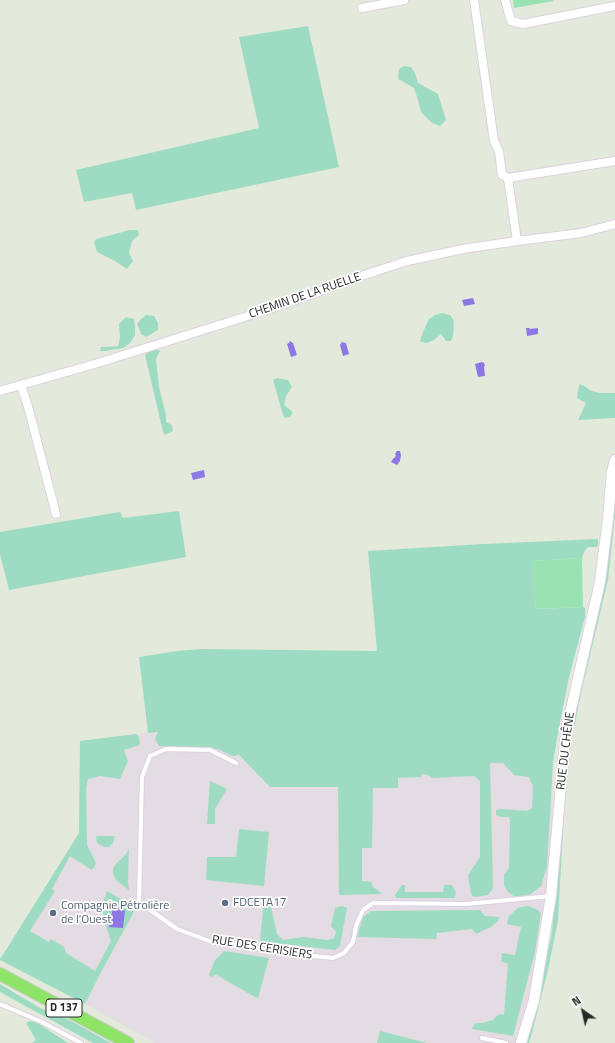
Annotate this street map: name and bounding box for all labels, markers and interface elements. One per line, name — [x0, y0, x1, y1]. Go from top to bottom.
street label: CHEMIN DE LA RUELLE — [247, 270, 363, 322]
street label: RUE DU CHÊNE — [554, 711, 578, 791]
place label: FDCETA17 — [233, 896, 287, 910]
marker: FDCETA17 — [220, 898, 230, 908]
place label: Compagnie Pétrolière de l'Ouest — [61, 899, 169, 927]
marker: Compagnie Pétrolière de l'Ouest — [48, 908, 58, 918]
street label: RUE DES CERISIERS — [211, 933, 313, 963]
north arrow — [563, 991, 603, 1031]
text: N — [569, 992, 584, 1010]
road number: D 137 — [46, 999, 82, 1017]

